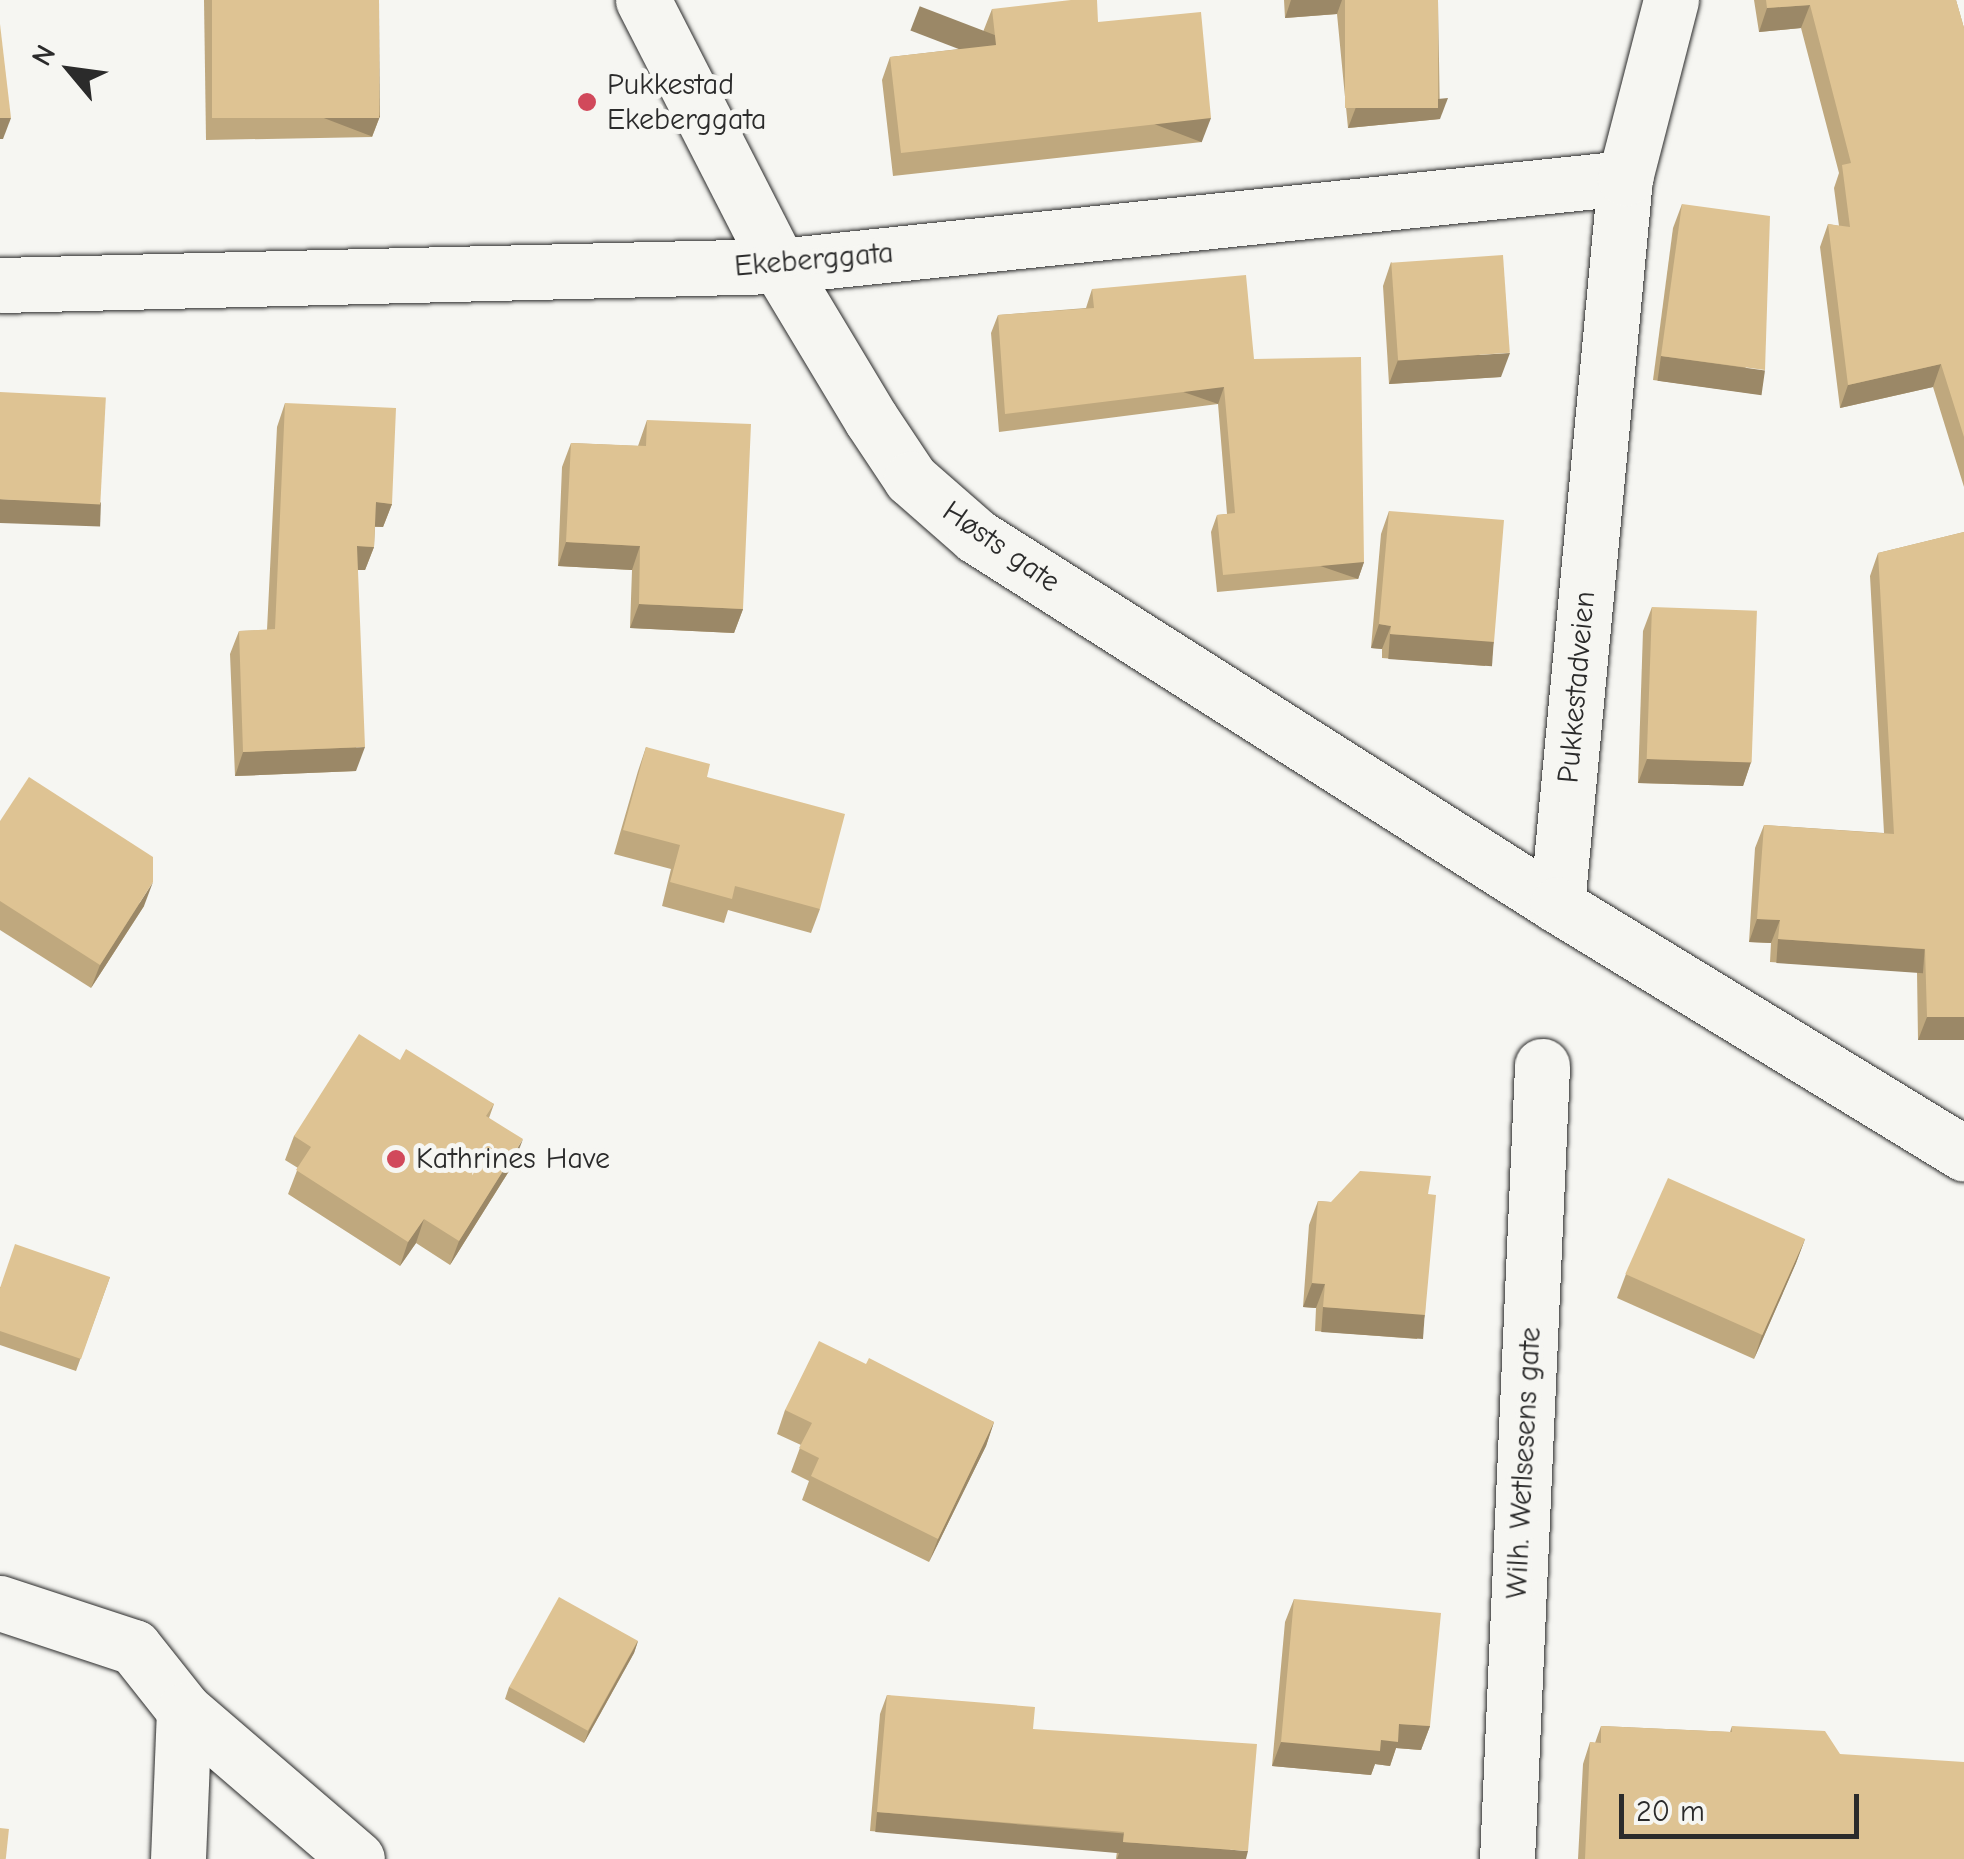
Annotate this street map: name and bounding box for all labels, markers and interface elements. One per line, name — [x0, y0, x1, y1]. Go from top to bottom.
north arrow — [20, 20, 120, 120]
text: N — [25, 40, 62, 71]
place label: Pukkestad Ekeberggata — [607, 67, 767, 138]
marker: Pukkestad Ekeberggata — [576, 91, 598, 113]
street label: Ekeberggata — [733, 235, 895, 285]
street label: Høsts gate — [935, 494, 1067, 600]
street label: Pukkestadveien — [1551, 590, 1603, 784]
place label: Kathrines Have — [416, 1141, 610, 1177]
marker: Kathrines Have — [385, 1148, 407, 1170]
street label: Wilh. Wetlsesens gate — [1499, 1326, 1549, 1600]
scale bar — [1624, 1774, 1864, 1836]
text: 20 m — [1636, 1794, 1705, 1829]

